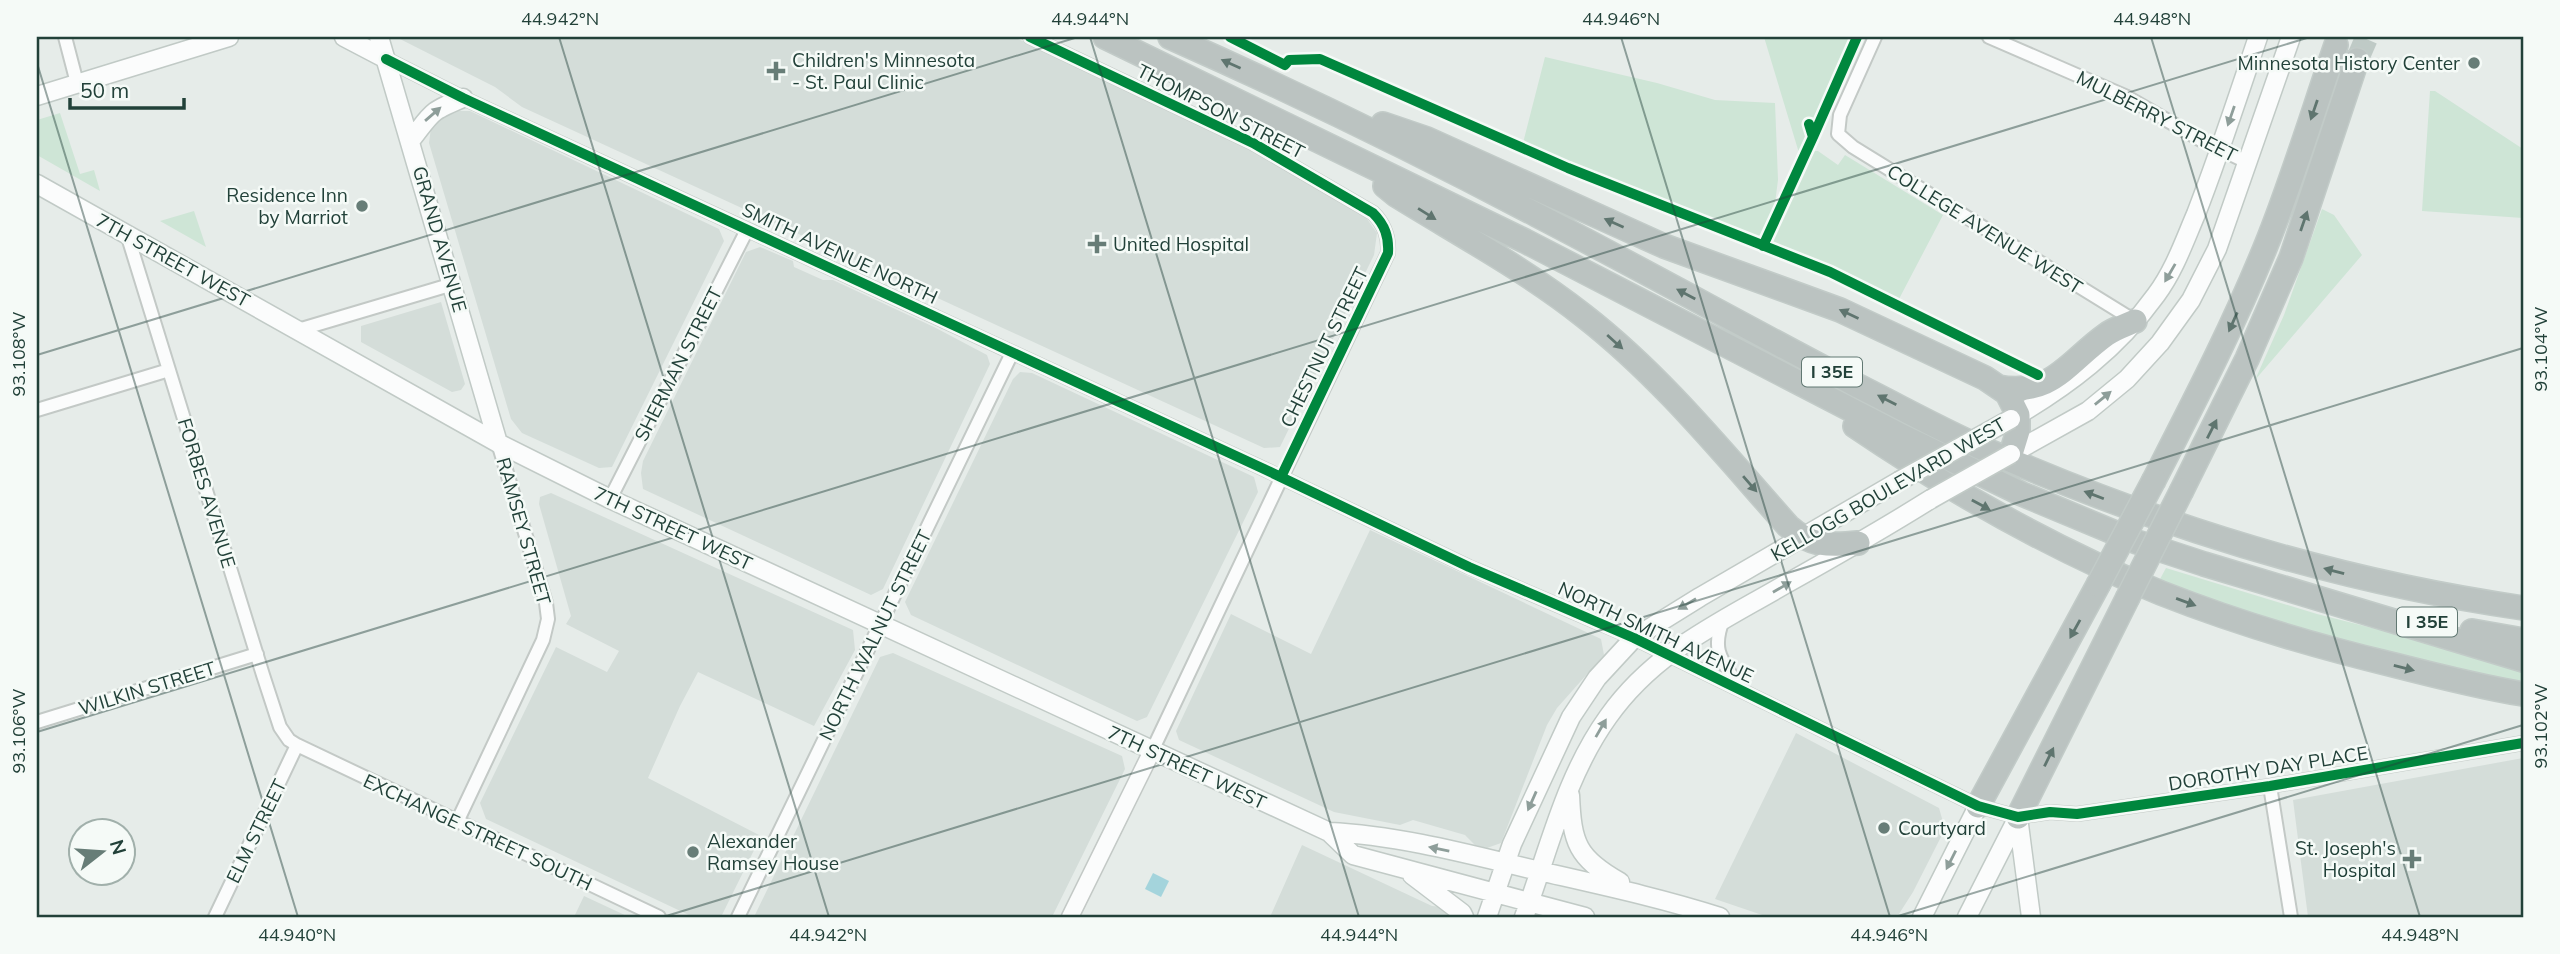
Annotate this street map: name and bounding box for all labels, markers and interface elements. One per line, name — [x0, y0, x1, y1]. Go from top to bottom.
text: 44.942°N — [521, 7, 599, 30]
text: 44.944°N — [1051, 7, 1129, 30]
text: 44.946°N — [1582, 7, 1660, 30]
text: 44.948°N — [2113, 7, 2191, 30]
place label: Children's Minnesota - St. Paul Clinic — [792, 48, 975, 94]
place label: Minnesota History Center — [2237, 51, 2460, 75]
marker: Minnesota History Center — [2466, 55, 2482, 71]
street label: THOMPSON STREET — [1133, 58, 1309, 164]
one-way arrow — [1221, 58, 1241, 70]
marker: Children's Minnesota - St. Paul Clinic — [766, 61, 786, 81]
street label: MULBERRY STREET — [2073, 65, 2242, 167]
scale bar — [70, 66, 184, 110]
text: 50 m — [80, 77, 129, 103]
one-way arrow — [2308, 99, 2319, 120]
one-way arrow — [424, 106, 442, 122]
one-way arrow — [2225, 106, 2236, 127]
street label: COLLEGE AVENUE WEST — [1883, 159, 2088, 299]
street label: GRAND AVENUE — [408, 163, 472, 315]
place label: Residence Inn by Marriot — [226, 183, 348, 229]
street label: SMITH AVENUE NORTH — [738, 197, 942, 309]
marker: Residence Inn by Marriot — [354, 198, 370, 214]
street label: 7TH STREET WEST — [92, 208, 255, 312]
one-way arrow — [1418, 208, 1437, 221]
one-way arrow — [2299, 211, 2310, 232]
one-way arrow — [1604, 217, 1624, 229]
place label: United Hospital — [1113, 232, 1249, 256]
marker: United Hospital — [1087, 234, 1107, 254]
street label: CHESTNUT STREET — [1275, 262, 1374, 431]
one-way arrow — [2163, 264, 2176, 283]
street label: SHERMAN STREET — [629, 282, 727, 445]
one-way arrow — [1676, 288, 1696, 299]
text: 93.104°W — [2529, 306, 2552, 392]
one-way arrow — [1839, 308, 1859, 320]
text: 93.108°W — [7, 311, 30, 397]
one-way arrow — [2227, 312, 2238, 333]
one-way arrow — [1606, 334, 1624, 350]
road number: I 35E — [1802, 358, 1862, 386]
one-way arrow — [2094, 391, 2112, 406]
one-way arrow — [1877, 395, 1897, 406]
street label: KELLOGG BOULEVARD WEST — [1766, 412, 2010, 566]
street label: FORBES AVENUE — [173, 415, 241, 571]
one-way arrow — [2206, 419, 2218, 439]
street label: RAMSEY STREET — [491, 454, 557, 608]
one-way arrow — [1742, 475, 1758, 493]
street label: 7TH STREET WEST — [590, 481, 757, 575]
one-way arrow — [2083, 489, 2104, 500]
one-way arrow — [1971, 499, 1991, 511]
street label: NORTH WALNUT STREET — [814, 525, 937, 744]
one-way arrow — [2323, 565, 2345, 576]
street label: NORTH SMITH AVENUE — [1554, 576, 1758, 688]
one-way arrow — [1772, 581, 1792, 593]
one-way arrow — [2176, 597, 2197, 608]
one-way arrow — [1678, 598, 1697, 611]
road number: I 35E — [2397, 608, 2457, 636]
one-way arrow — [2069, 619, 2080, 639]
street label: WILKIN STREET — [75, 656, 219, 720]
one-way arrow — [2393, 663, 2415, 674]
text: 93.102°W — [2529, 683, 2552, 769]
text: 93.106°W — [7, 688, 30, 774]
one-way arrow — [1595, 718, 1607, 737]
street label: 7TH STREET WEST — [1104, 720, 1271, 814]
street label: DOROTHY DAY PLACE — [2167, 740, 2369, 796]
one-way arrow — [2044, 747, 2055, 767]
street label: EXCHANGE STREET SOUTH — [360, 768, 596, 896]
street label: ELM STREET — [221, 775, 292, 887]
one-way arrow — [1526, 791, 1538, 811]
place label: Courtyard — [1898, 816, 1986, 840]
north arrow — [66, 818, 136, 888]
marker: Courtyard — [1876, 820, 1892, 836]
place label: Alexander Ramsey House — [707, 829, 839, 875]
place label: St. Joseph's Hospital — [2295, 836, 2396, 882]
text: N — [105, 837, 132, 857]
one-way arrow — [1428, 843, 1450, 854]
marker: Alexander Ramsey House — [685, 844, 701, 860]
marker: St. Joseph's Hospital — [2402, 849, 2422, 869]
one-way arrow — [1945, 850, 1956, 870]
text: 44.940°N — [258, 923, 336, 946]
text: 44.942°N — [789, 923, 867, 946]
text: 44.944°N — [1320, 923, 1398, 946]
text: 44.946°N — [1850, 923, 1928, 946]
text: 44.948°N — [2381, 923, 2459, 946]

